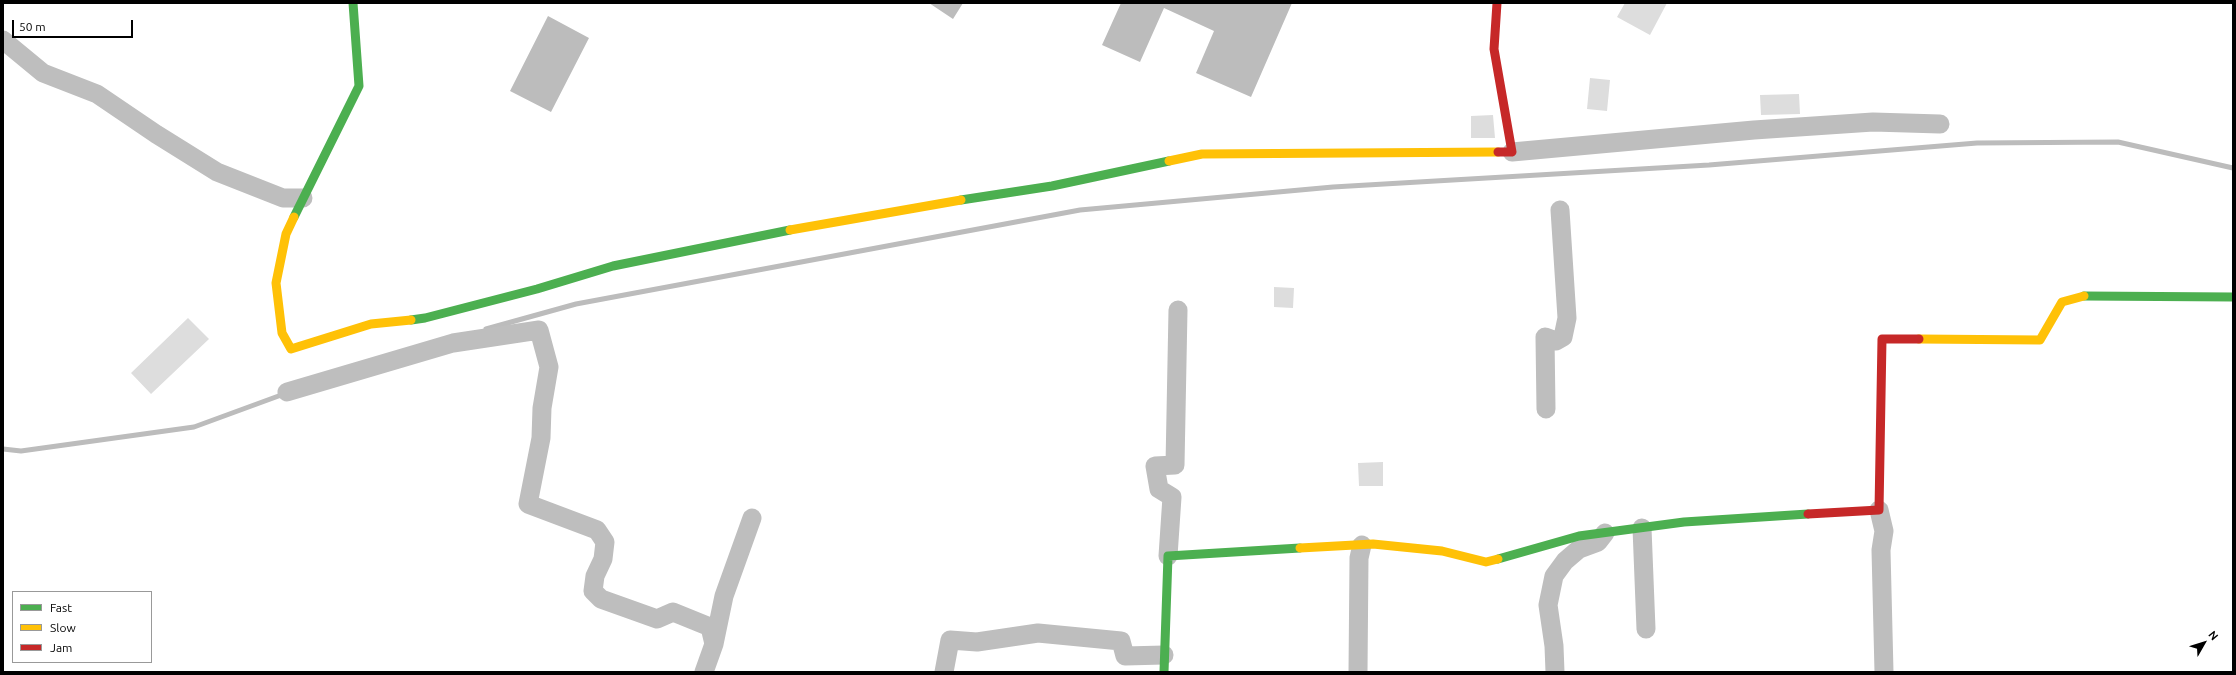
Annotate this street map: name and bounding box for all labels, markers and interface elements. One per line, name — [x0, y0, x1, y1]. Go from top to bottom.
scale bar — [14, 12, 135, 38]
text: 50 m — [19, 20, 46, 33]
legend — [12, 591, 152, 663]
text: Fast — [50, 601, 72, 614]
text: Slow — [50, 621, 76, 634]
north arrow — [2184, 623, 2224, 663]
text: N — [2206, 628, 2221, 642]
text: Jam — [50, 641, 72, 654]

